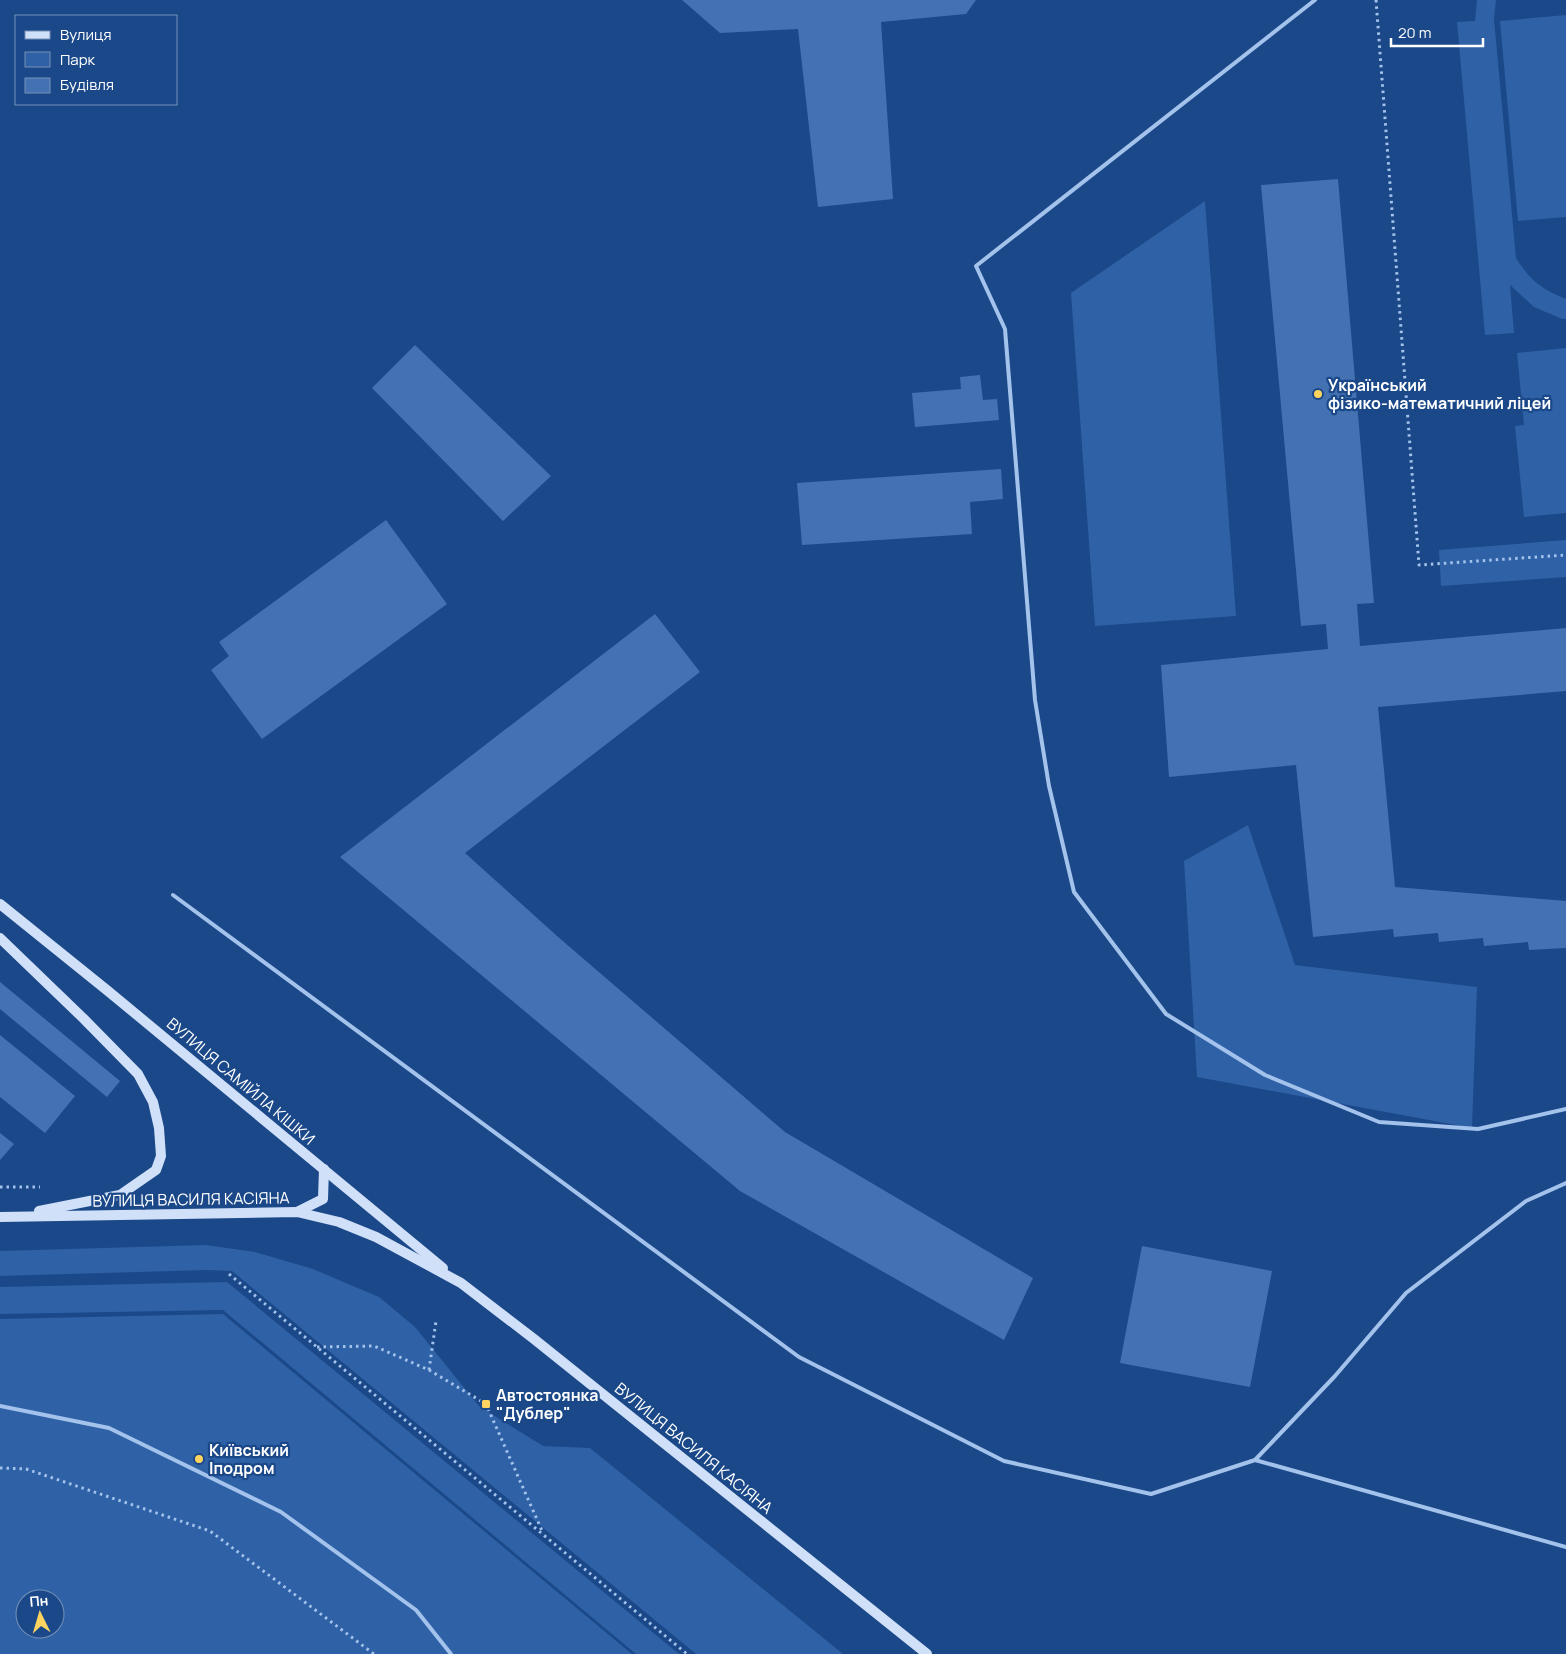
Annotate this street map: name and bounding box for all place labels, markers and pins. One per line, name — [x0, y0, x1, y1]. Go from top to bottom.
place label: Український фізико-математичний ліцей — [1328, 374, 1551, 414]
marker: Український фізико-математичний ліцей — [1312, 388, 1324, 400]
place label: Автостоянка "Дублер" — [496, 1384, 598, 1424]
marker: Автостоянка "Дублер" — [480, 1398, 492, 1410]
place label: Київський Іподром — [209, 1439, 289, 1479]
marker: Київський Іподром — [193, 1453, 205, 1465]

